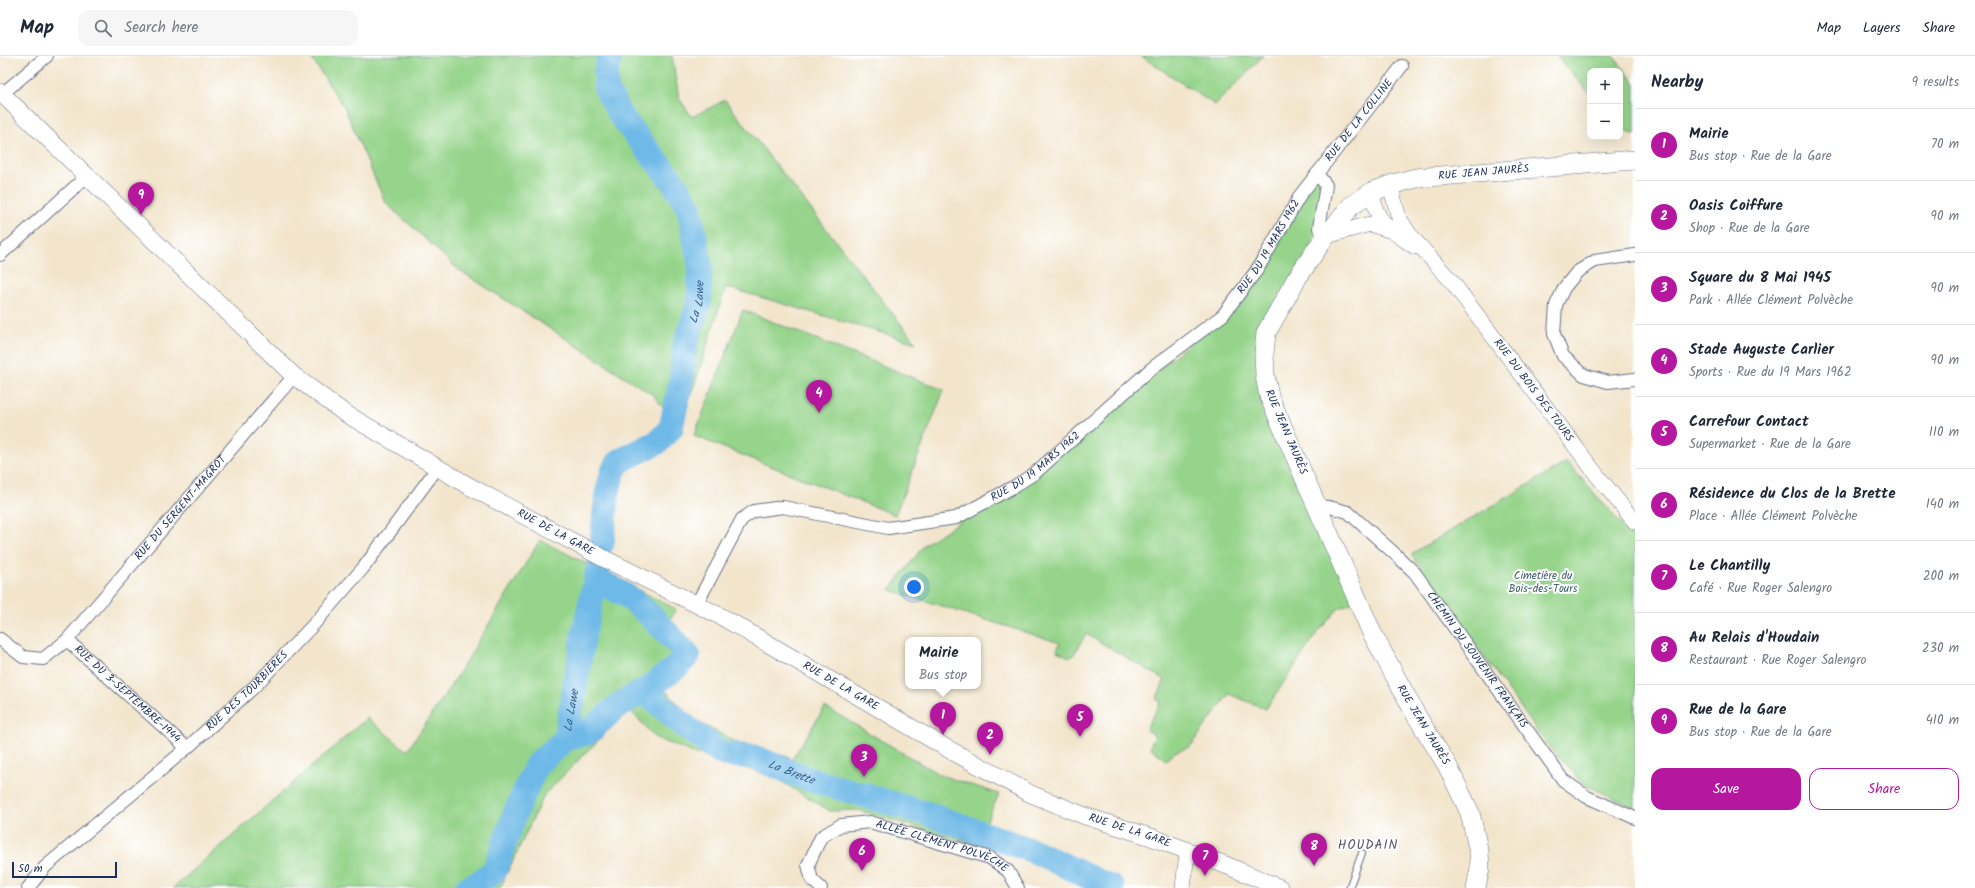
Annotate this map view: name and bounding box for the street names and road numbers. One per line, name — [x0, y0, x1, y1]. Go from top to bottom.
street label: RUE DE LA COLLINE — [1321, 74, 1398, 166]
street label: RUE JEAN JAURÈS — [1437, 160, 1530, 185]
street label: RUE DU 19 MARS 1962 — [1233, 196, 1305, 298]
street label: RUE DU BOIS DES TOURS — [1489, 335, 1578, 446]
street label: RUE JEAN JAURÈS — [1260, 387, 1312, 478]
street label: RUE DU 19 MARS 1962 — [987, 427, 1084, 507]
street label: RUE DU SERGENT-MAGROT — [130, 451, 232, 564]
street label: RUE DE LA GARE — [514, 504, 598, 561]
street label: CHEMIN DU SOUVENIR FRANÇAIS — [1422, 588, 1532, 732]
street label: RUE DU 3-SEPTEMBRE-1944 — [70, 641, 185, 747]
street label: RUE DES TOURBIÈRES — [202, 647, 293, 736]
street label: RUE DE LA GARE — [799, 657, 883, 716]
street label: RUE JEAN JAURÈS — [1392, 681, 1454, 769]
street label: RUE DE LA GARE — [1086, 809, 1174, 853]
street label: ALLÉE CLÉMENT POLVÈCHE — [874, 815, 1012, 878]

